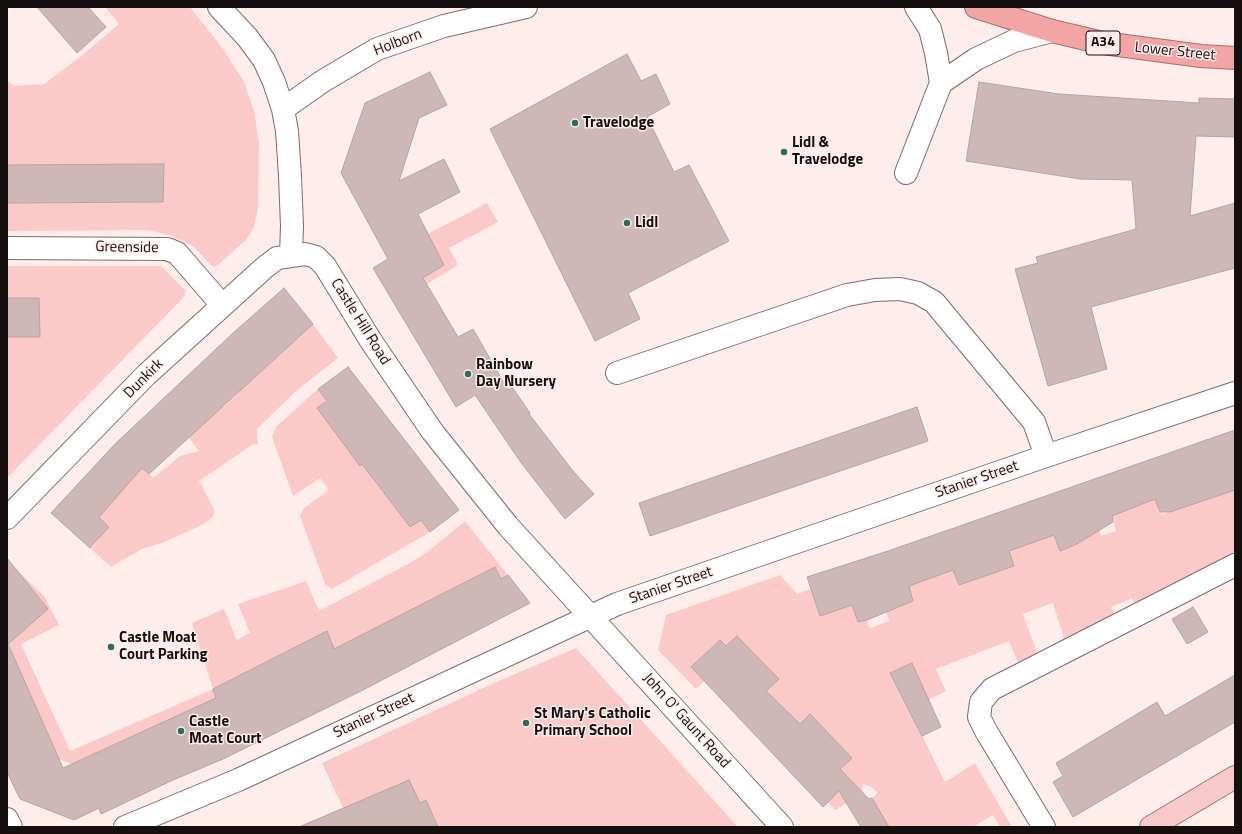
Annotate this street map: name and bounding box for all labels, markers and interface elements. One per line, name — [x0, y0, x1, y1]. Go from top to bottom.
street label: Holborn — [371, 26, 425, 60]
road number: A34 — [1086, 31, 1120, 55]
street label: Lower Street — [1134, 39, 1216, 65]
place label: Travelodge — [583, 114, 654, 132]
marker: Travelodge — [570, 118, 580, 128]
place label: Lidl & Travelodge — [792, 134, 863, 169]
marker: Lidl & Travelodge — [779, 147, 789, 157]
place label: Lidl — [635, 214, 658, 232]
marker: Lidl — [622, 218, 632, 228]
street label: Greenside — [95, 238, 159, 258]
street label: Castle Hill Road — [326, 276, 394, 368]
street label: Dunkirk — [120, 355, 168, 403]
place label: Rainbow Day Nursery — [476, 356, 556, 391]
marker: Rainbow Day Nursery — [463, 369, 473, 379]
street label: Stanier Street — [933, 457, 1021, 503]
street label: Stanier Street — [627, 563, 715, 609]
place label: Castle Moat Court Parking — [119, 629, 208, 664]
marker: Castle Moat Court Parking — [106, 642, 116, 652]
street label: John O' Gaunt Road — [639, 670, 733, 772]
street label: Stanier Street — [331, 689, 417, 743]
place label: St Mary's Catholic Primary School — [534, 705, 651, 740]
place label: Castle Moat Court — [189, 713, 262, 748]
marker: St Mary's Catholic Primary School — [521, 718, 531, 728]
marker: Castle Moat Court — [176, 726, 186, 736]

